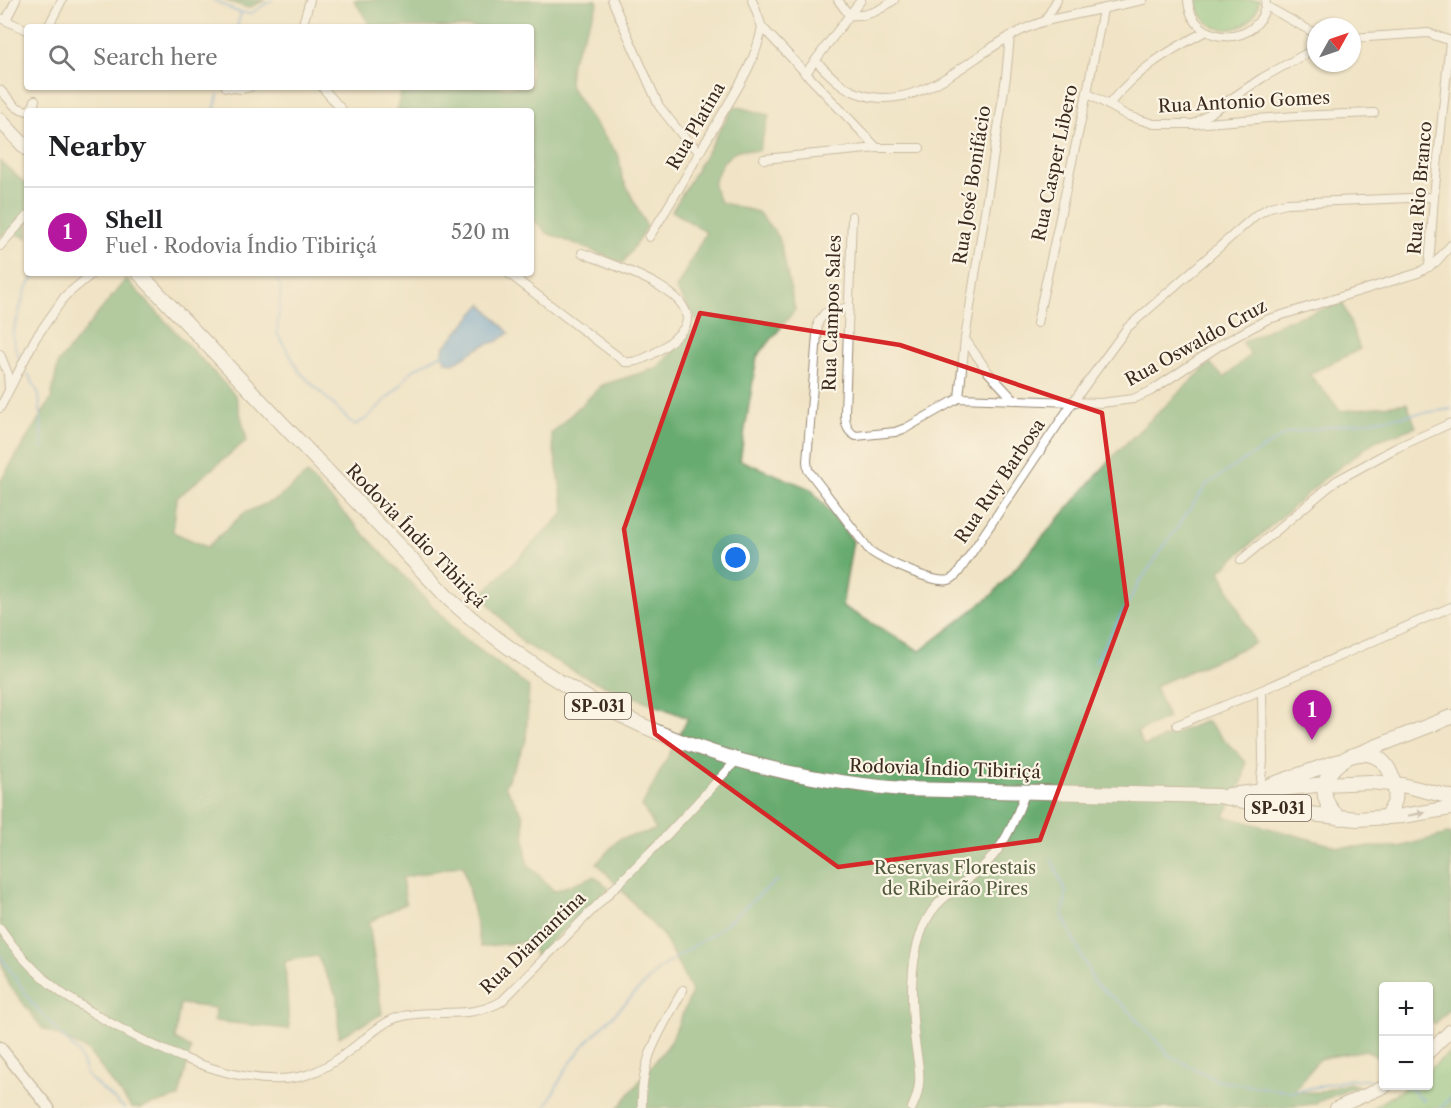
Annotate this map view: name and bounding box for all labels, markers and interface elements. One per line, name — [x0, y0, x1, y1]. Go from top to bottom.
north arrow — [1307, 18, 1361, 72]
search box — [24, 24, 534, 90]
icon: search — [45, 41, 78, 74]
text: Search here — [93, 44, 218, 71]
street label: Rua Platina — [662, 78, 730, 174]
street label: Rua Casper Libero — [1028, 83, 1082, 243]
street label: Rua Antonio Gomes — [1157, 87, 1331, 117]
street label: Rua José Bonifácio — [949, 104, 995, 266]
street label: Rua Rio Branco — [1403, 120, 1437, 256]
text: Nearby — [48, 131, 146, 163]
text: Shell — [105, 207, 163, 234]
text: 1 — [63, 220, 72, 244]
text: 520 m — [451, 220, 510, 244]
text: Fuel · Rodovia Índio Tibiriçá — [105, 234, 377, 258]
street label: Rua Campos Sales — [818, 234, 846, 392]
street label: Rua Oswaldo Cruz — [1121, 295, 1271, 391]
street label: Rua Ruy Barbosa — [950, 414, 1050, 547]
street label: Rodovia Índio Tibiriçá — [341, 459, 492, 613]
your location — [721, 543, 750, 572]
pin: 1 — [1292, 690, 1332, 740]
road number: SP-031 — [565, 693, 631, 719]
street label: Rodovia Índio Tibiriçá — [849, 754, 1042, 783]
road number: SP-031 — [1245, 795, 1311, 821]
one-way arrow — [1408, 809, 1427, 818]
park label: Reservas Florestais de Ribeirão Pires — [874, 857, 1036, 900]
street label: Rua Diamantina — [476, 887, 591, 999]
map controls — [1379, 982, 1433, 1090]
button: + — [1379, 982, 1433, 1036]
button: − — [1379, 1036, 1433, 1090]

